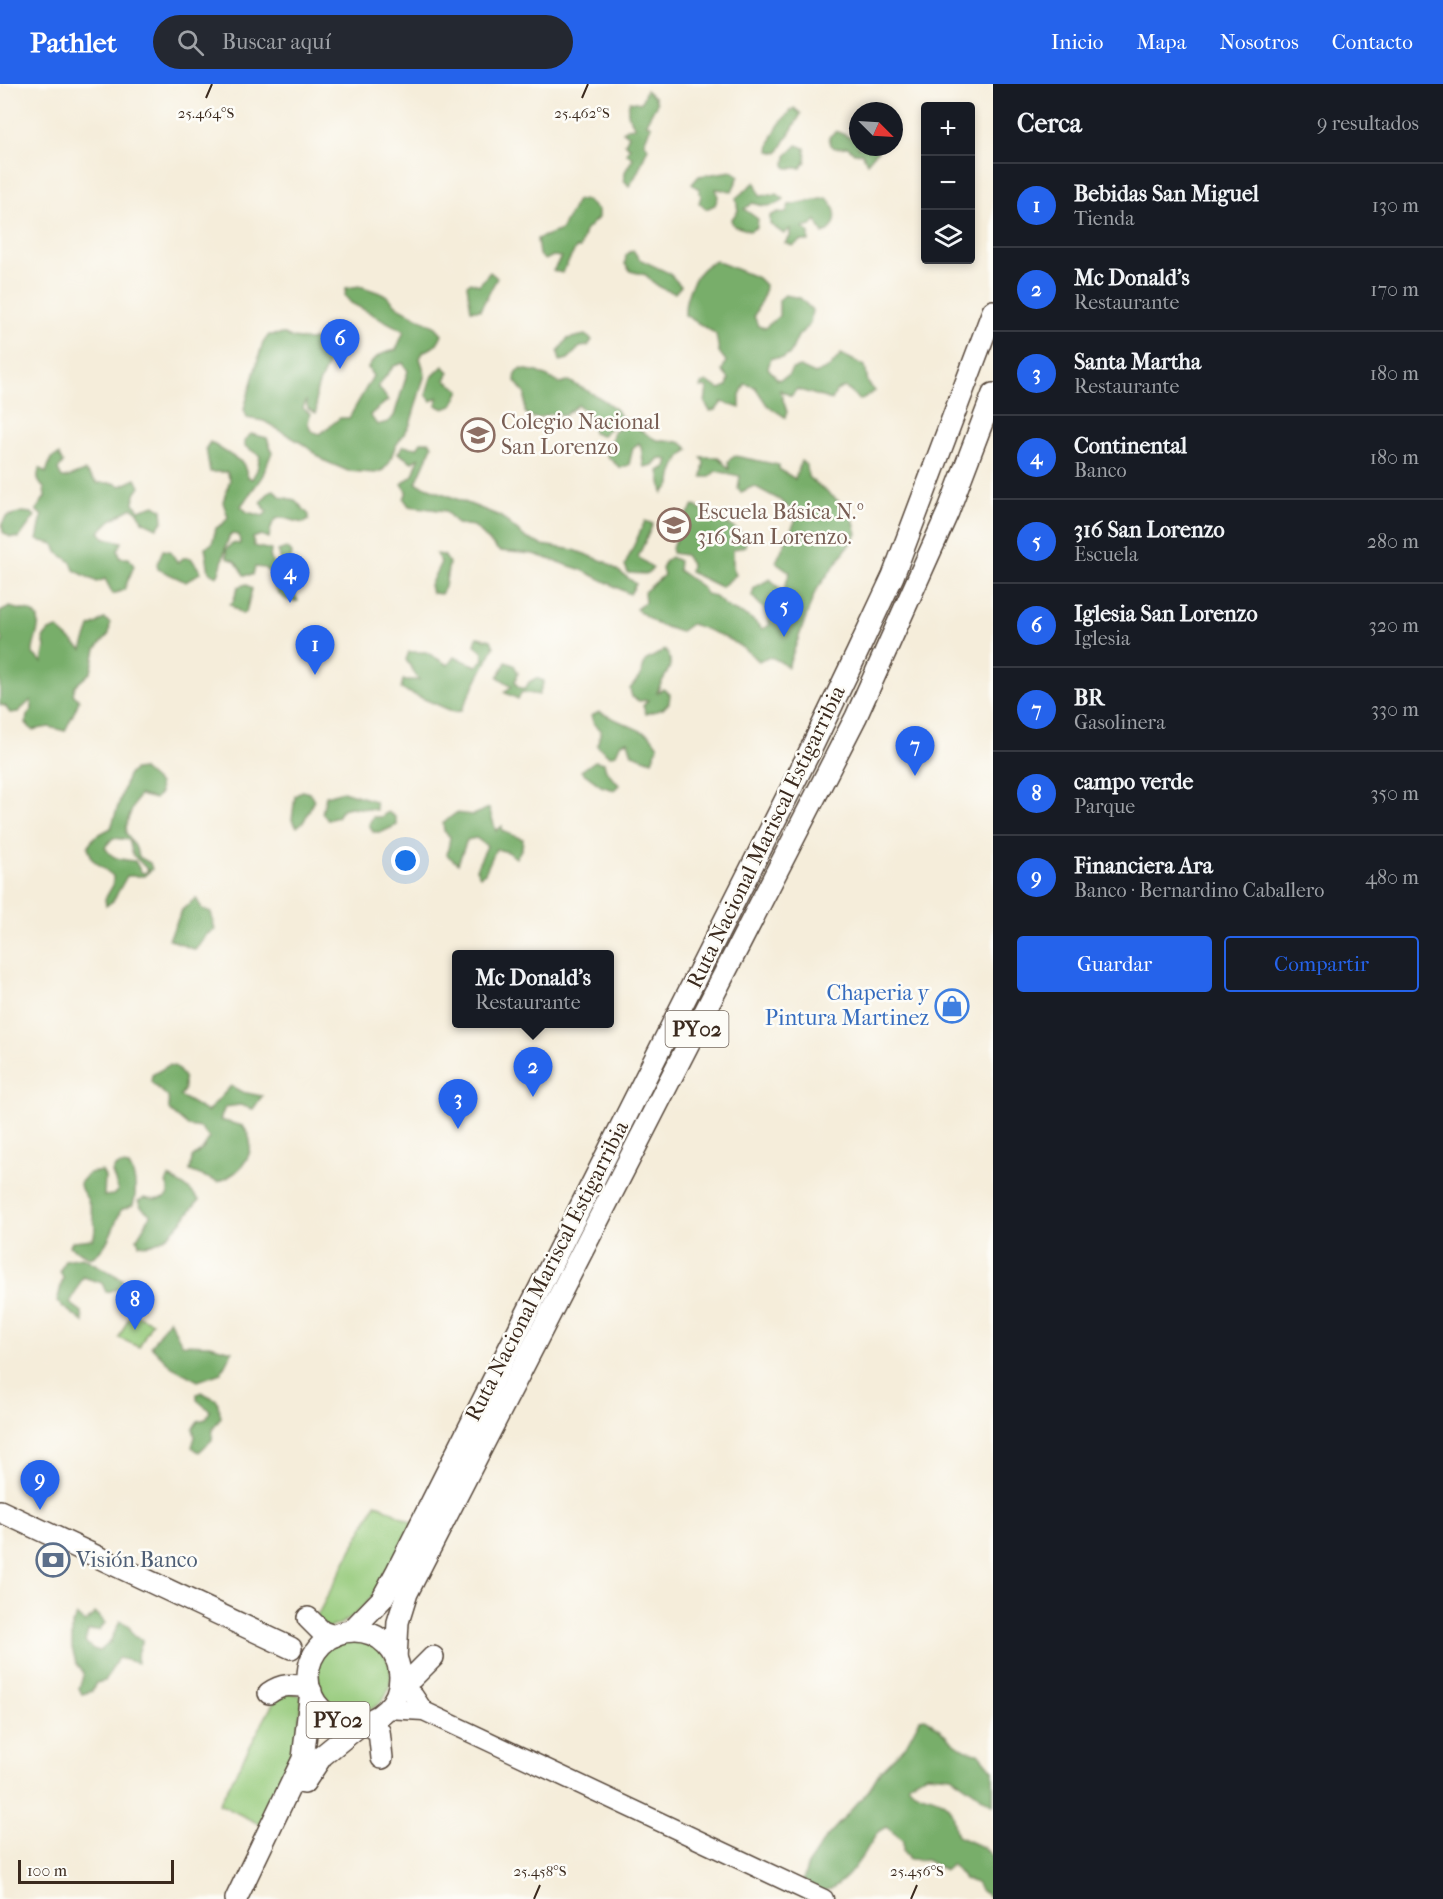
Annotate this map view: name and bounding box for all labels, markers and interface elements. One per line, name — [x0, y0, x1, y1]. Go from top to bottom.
search box — [153, 15, 573, 69]
text: Pathlet — [30, 26, 117, 59]
icon: search — [174, 26, 207, 59]
text: Buscar aquí — [222, 29, 331, 55]
text: Inicio — [1051, 30, 1103, 54]
text: Mapa — [1136, 30, 1186, 54]
text: Nosotros — [1219, 30, 1299, 54]
text: Contacto — [1332, 30, 1413, 54]
north arrow — [849, 102, 903, 156]
map controls — [921, 102, 975, 264]
button: + — [921, 102, 975, 156]
text: 25.464°S — [178, 104, 234, 122]
text: 25.462°S — [554, 104, 610, 122]
text: Cerca — [1017, 108, 1082, 139]
text: 9 resultados — [1317, 112, 1419, 135]
button: − — [921, 156, 975, 210]
text: Bebidas San Miguel — [1074, 181, 1259, 207]
text: 1 — [1033, 194, 1040, 217]
text: 130 m — [1372, 194, 1419, 217]
text: Tienda — [1074, 207, 1134, 230]
button: layers — [921, 210, 975, 264]
text: Mc Donald's — [1074, 265, 1190, 291]
text: 2 — [1031, 278, 1042, 301]
text: 170 m — [1370, 278, 1419, 301]
text: Restaurante — [1074, 291, 1179, 314]
pin: 6 — [320, 320, 360, 369]
text: Santa Martha — [1074, 349, 1201, 375]
text: 3 — [1032, 362, 1041, 385]
text: 180 m — [1370, 362, 1419, 385]
text: Restaurante — [1074, 375, 1179, 398]
place label: Colegio Nacional San Lorenzo — [501, 409, 660, 460]
school or university icon: Colegio Nacional San Lorenzo — [460, 417, 496, 453]
text: Continental — [1074, 433, 1187, 459]
text: 4 — [1031, 446, 1042, 469]
text: 180 m — [1370, 446, 1419, 469]
text: Banco — [1074, 459, 1127, 482]
place label: Escuela Básica N.º 316 San Lorenzo. — [697, 499, 864, 550]
school or university icon: Escuela Básica N.º 316 San Lorenzo. — [656, 507, 692, 543]
text: 316 San Lorenzo — [1074, 517, 1225, 543]
text: 5 — [1032, 530, 1041, 553]
text: 280 m — [1367, 530, 1419, 553]
text: Escuela — [1074, 543, 1138, 566]
pin: 4 — [270, 554, 310, 603]
pin: 5 — [764, 588, 804, 637]
text: Iglesia San Lorenzo — [1074, 601, 1258, 627]
text: 6 — [1031, 614, 1042, 637]
text: 320 m — [1369, 614, 1419, 637]
pin: 1 — [296, 626, 334, 675]
text: Iglesia — [1074, 627, 1130, 650]
street label: Ruta Nacional Mariscal Estigarribia — [681, 681, 851, 993]
text: BR — [1074, 685, 1104, 711]
text: 7 — [1032, 698, 1041, 721]
text: 330 m — [1371, 698, 1419, 721]
text: Gasolinera — [1074, 711, 1165, 734]
pin: 7 — [896, 726, 934, 776]
text: campo verde — [1074, 769, 1193, 795]
text: 8 — [1031, 782, 1042, 805]
text: 350 m — [1370, 782, 1419, 805]
text: Parque — [1074, 795, 1135, 818]
your location — [391, 846, 420, 875]
text: Financiera Ara — [1074, 853, 1213, 879]
text: 9 — [1031, 866, 1042, 889]
text: 480 m — [1365, 866, 1419, 889]
text: Banco · Bernardino Caballero — [1074, 879, 1324, 902]
button: Guardar — [1017, 936, 1212, 992]
button: Compartir — [1224, 936, 1419, 992]
popup — [452, 950, 614, 1028]
text: Mc Donald's — [475, 965, 591, 991]
place label: Chaperia y Pintura Martinez — [765, 980, 930, 1031]
shop icon: Chaperia y Pintura Martinez — [934, 988, 970, 1024]
text: Restaurante — [475, 991, 581, 1014]
road number: PY02 — [666, 1011, 728, 1047]
pin: 2 — [514, 1048, 552, 1097]
pin: 3 — [438, 1080, 478, 1129]
street label: Ruta Nacional Mariscal Estigarribia — [460, 1116, 635, 1426]
pin: 8 — [116, 1280, 154, 1330]
pin: 9 — [20, 1460, 60, 1510]
bank icon: Visión Banco — [35, 1542, 71, 1578]
place label: Visión Banco — [75, 1547, 198, 1573]
road number: PY02 — [306, 1702, 370, 1738]
scale bar — [18, 1857, 174, 1884]
text: 100 m — [27, 1861, 67, 1880]
text: 25.458°S — [513, 1862, 567, 1880]
text: 25.456°S — [890, 1862, 944, 1880]

